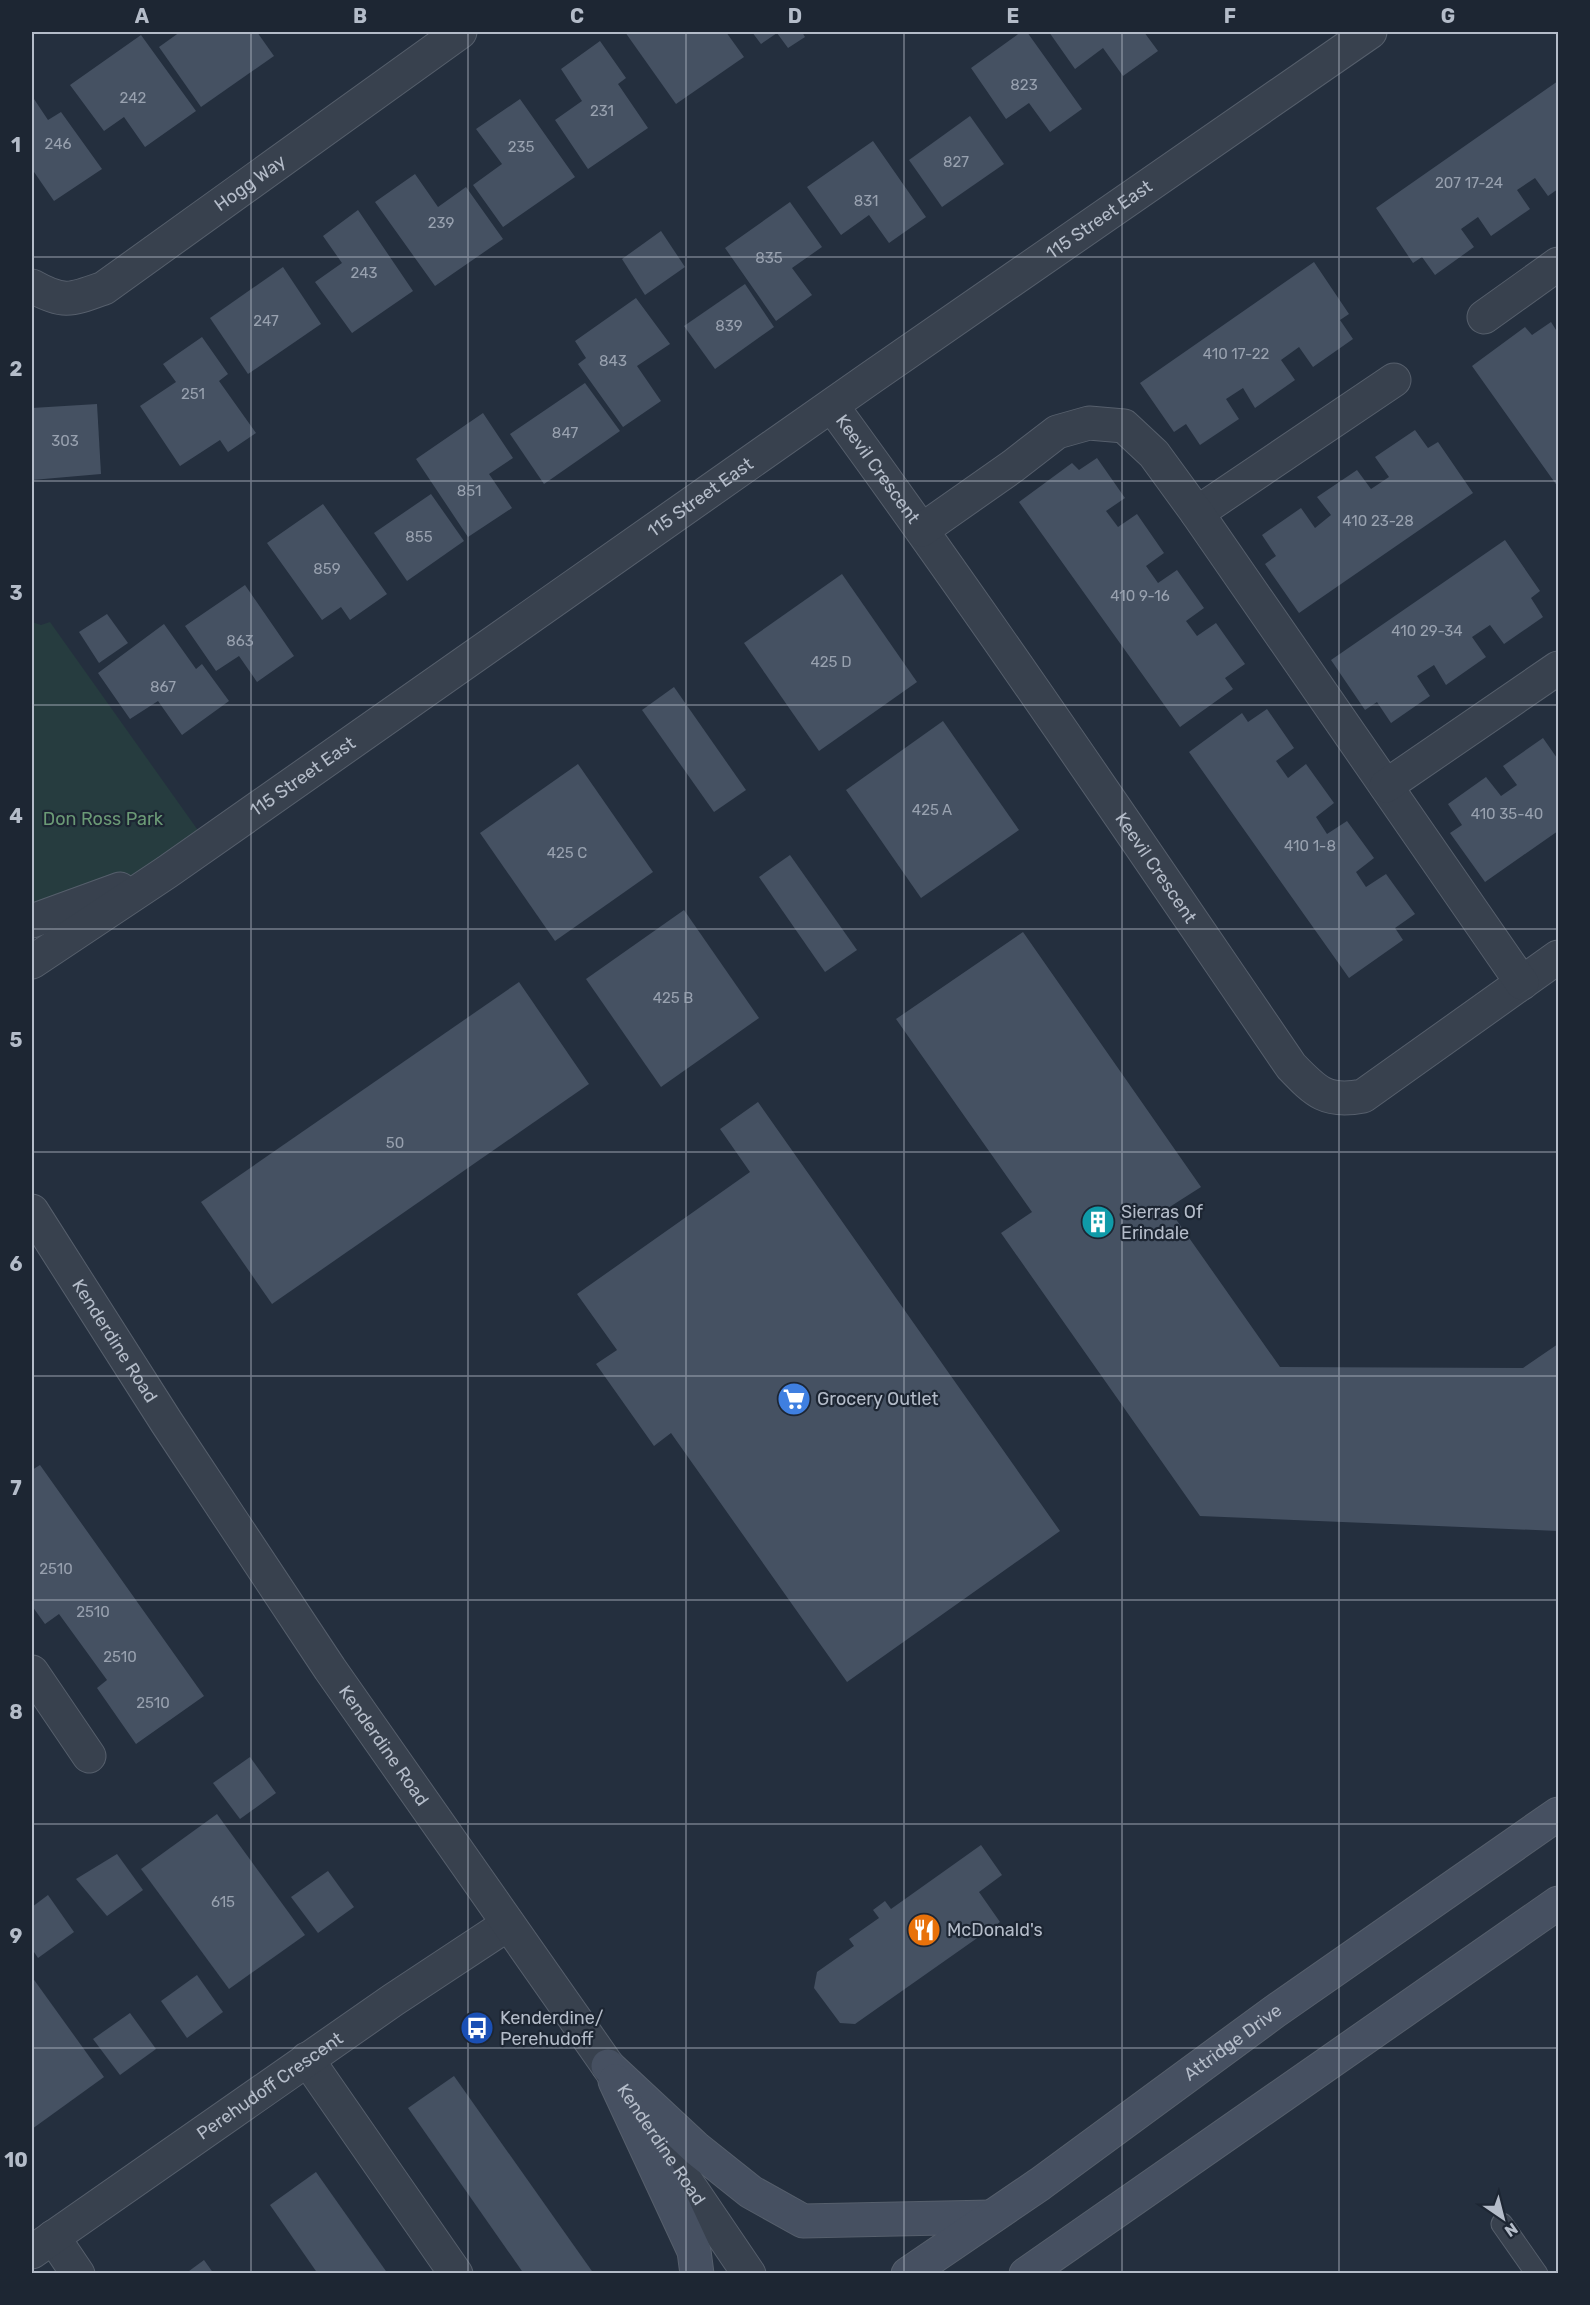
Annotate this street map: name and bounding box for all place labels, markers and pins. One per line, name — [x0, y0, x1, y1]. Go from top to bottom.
place label: Sierras Of Erindale — [1121, 1201, 1203, 1244]
building icon: Sierras Of Erindale — [1080, 1204, 1116, 1240]
supermarket icon: Grocery Outlet — [776, 1381, 812, 1417]
place label: Grocery Outlet — [817, 1388, 938, 1410]
restaurant icon: McDonald's — [906, 1912, 942, 1948]
place label: McDonald's — [947, 1919, 1043, 1941]
place label: Kenderdine/ Perehudoff — [500, 2007, 604, 2050]
bus stop icon: Kenderdine/ Perehudoff — [459, 2010, 495, 2046]

